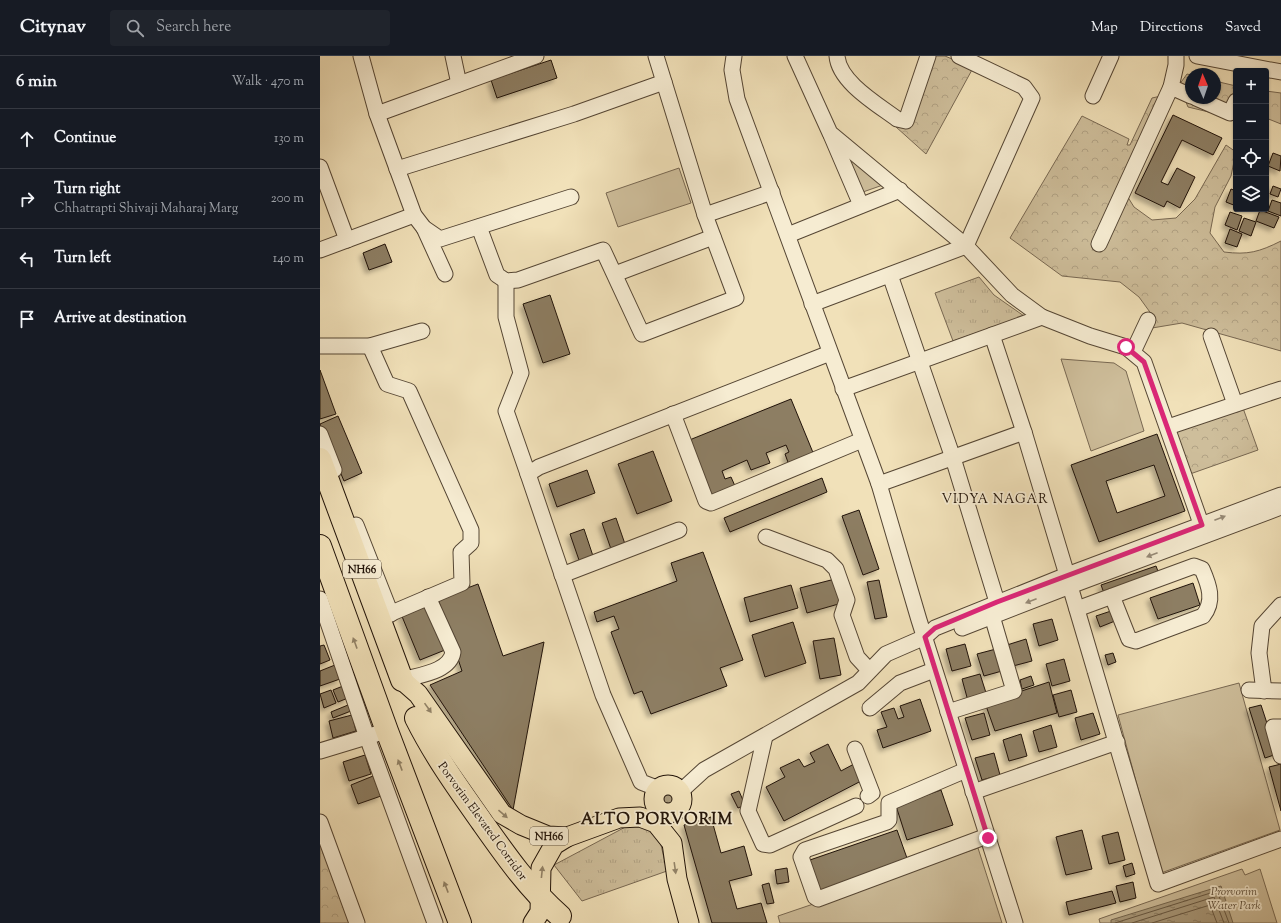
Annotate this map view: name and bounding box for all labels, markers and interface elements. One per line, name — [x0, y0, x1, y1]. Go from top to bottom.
search box — [110, 10, 390, 46]
text: Citynav — [20, 14, 86, 41]
icon: search — [124, 17, 146, 39]
text: Search here — [156, 17, 231, 38]
text: Map — [1091, 18, 1118, 38]
text: Directions — [1140, 18, 1203, 38]
text: Saved — [1225, 18, 1261, 38]
north arrow — [1185, 68, 1221, 104]
map controls — [1233, 68, 1269, 212]
button: + — [1233, 68, 1269, 104]
text: 6 min — [16, 70, 57, 94]
text: Walk · 470 m — [231, 73, 304, 91]
button: − — [1233, 104, 1269, 140]
icon: ahead — [16, 128, 38, 150]
text: Continue — [54, 128, 116, 149]
text: 130 m — [274, 130, 304, 148]
button: locate — [1233, 140, 1269, 176]
button: layers — [1233, 176, 1269, 212]
text: Turn right — [54, 179, 120, 200]
icon: right — [16, 188, 38, 210]
text: 200 m — [271, 190, 304, 208]
text: Chhatrapti Shivaji Maharaj Marg — [54, 200, 238, 218]
icon: left — [16, 248, 38, 270]
text: Turn left — [54, 248, 111, 269]
text: 140 m — [273, 250, 304, 268]
icon: arrive — [16, 308, 38, 330]
text: Arrive at destination — [54, 308, 187, 329]
route start — [1117, 338, 1135, 356]
district label: VIDYA NAGAR — [941, 491, 1049, 509]
one-way arrow — [1214, 515, 1226, 521]
one-way arrow — [1146, 552, 1158, 558]
road number: NH66 — [343, 560, 381, 578]
one-way arrow — [1024, 598, 1036, 604]
one-way arrow — [352, 637, 358, 649]
one-way arrow — [424, 703, 432, 714]
one-way arrow — [396, 759, 402, 771]
street label: Porvorim Elevated Corridor — [433, 759, 532, 885]
one-way arrow — [498, 809, 509, 818]
district label: ALTO PORVORIM — [581, 809, 733, 832]
road number: NH66 — [530, 827, 568, 845]
route end — [979, 829, 997, 847]
one-way arrow — [672, 862, 678, 874]
one-way arrow — [539, 866, 545, 879]
one-way arrow — [443, 880, 449, 892]
park label: Prorvorim Water Park — [1207, 883, 1261, 915]

